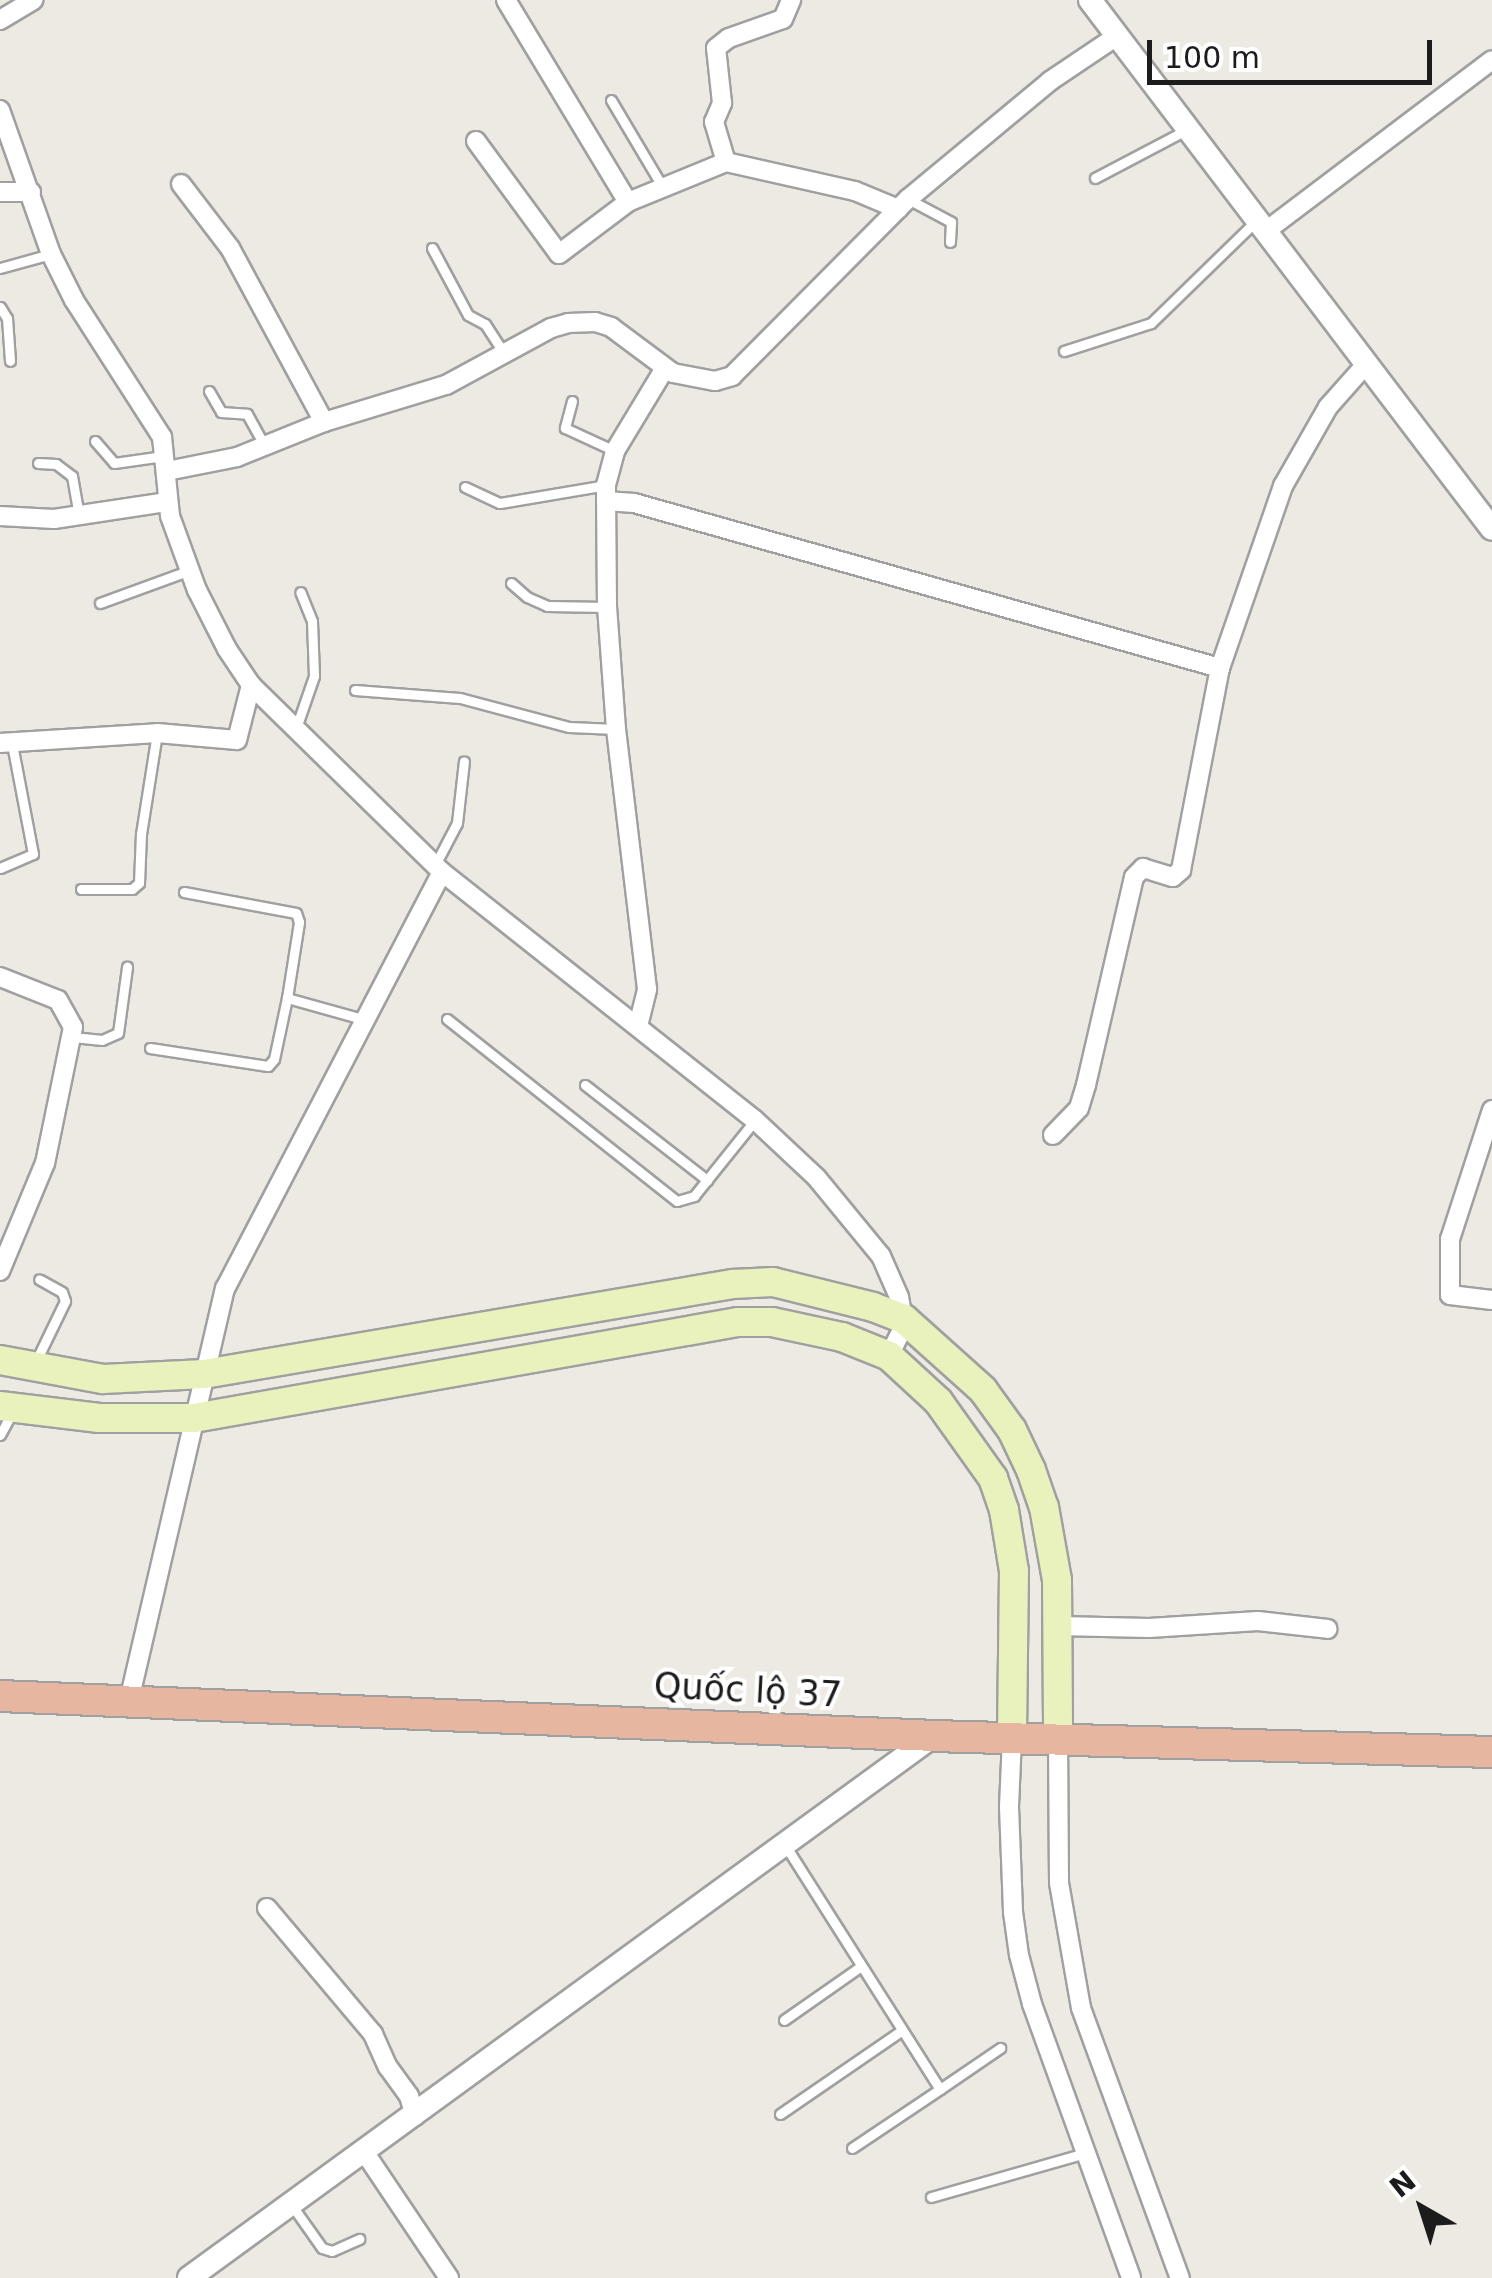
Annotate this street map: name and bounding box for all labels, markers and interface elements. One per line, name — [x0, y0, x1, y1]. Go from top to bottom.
scale bar — [1152, 20, 1437, 82]
text: 100 m — [1164, 40, 1260, 75]
street label: Quốc lộ 37 — [653, 1664, 843, 1716]
north arrow — [1372, 2158, 1472, 2258]
text: N — [1383, 2164, 1422, 2204]

